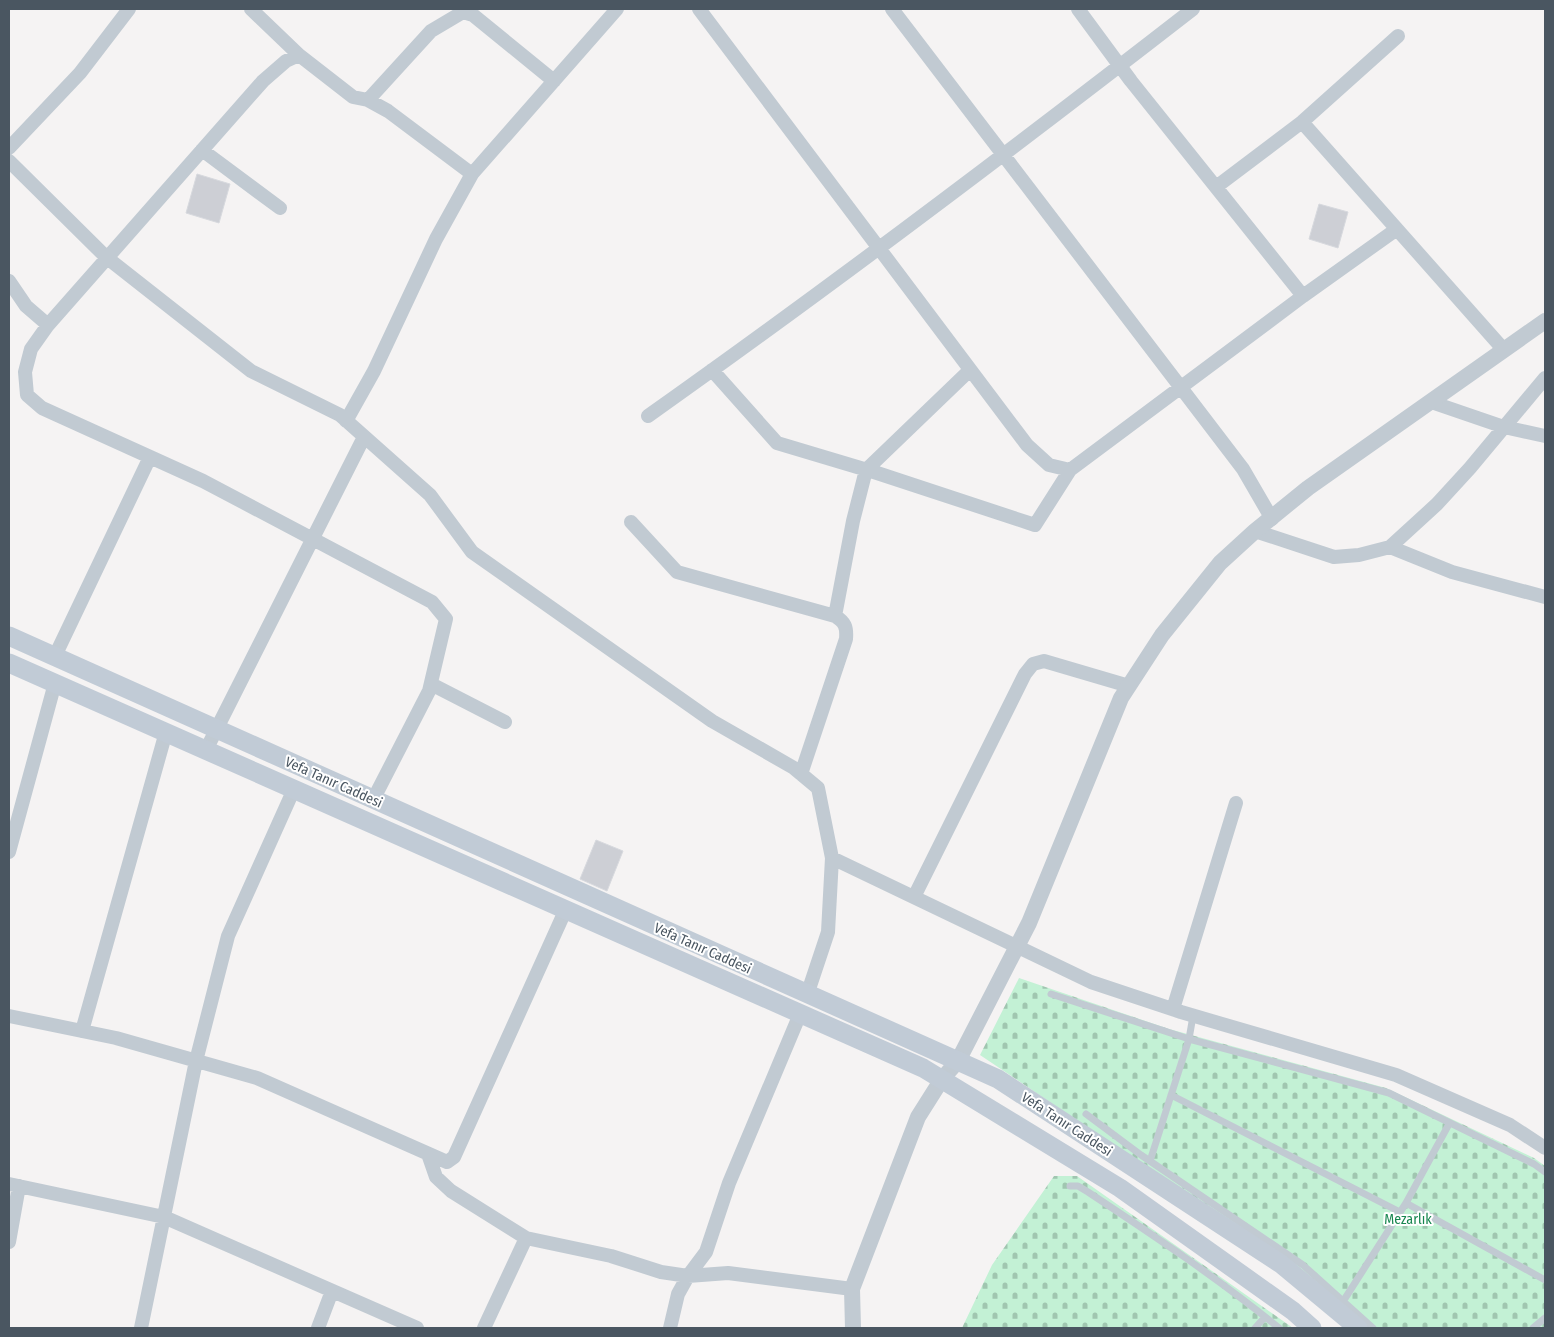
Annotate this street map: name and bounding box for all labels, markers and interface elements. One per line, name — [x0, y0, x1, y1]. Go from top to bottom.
street label: Vefa Tanır Caddesi — [282, 753, 385, 812]
street label: Vefa Tanır Caddesi — [651, 919, 754, 978]
street label: Vefa Tanır Caddesi — [1018, 1089, 1115, 1160]
park label: Mezarlık — [1384, 1211, 1432, 1228]

